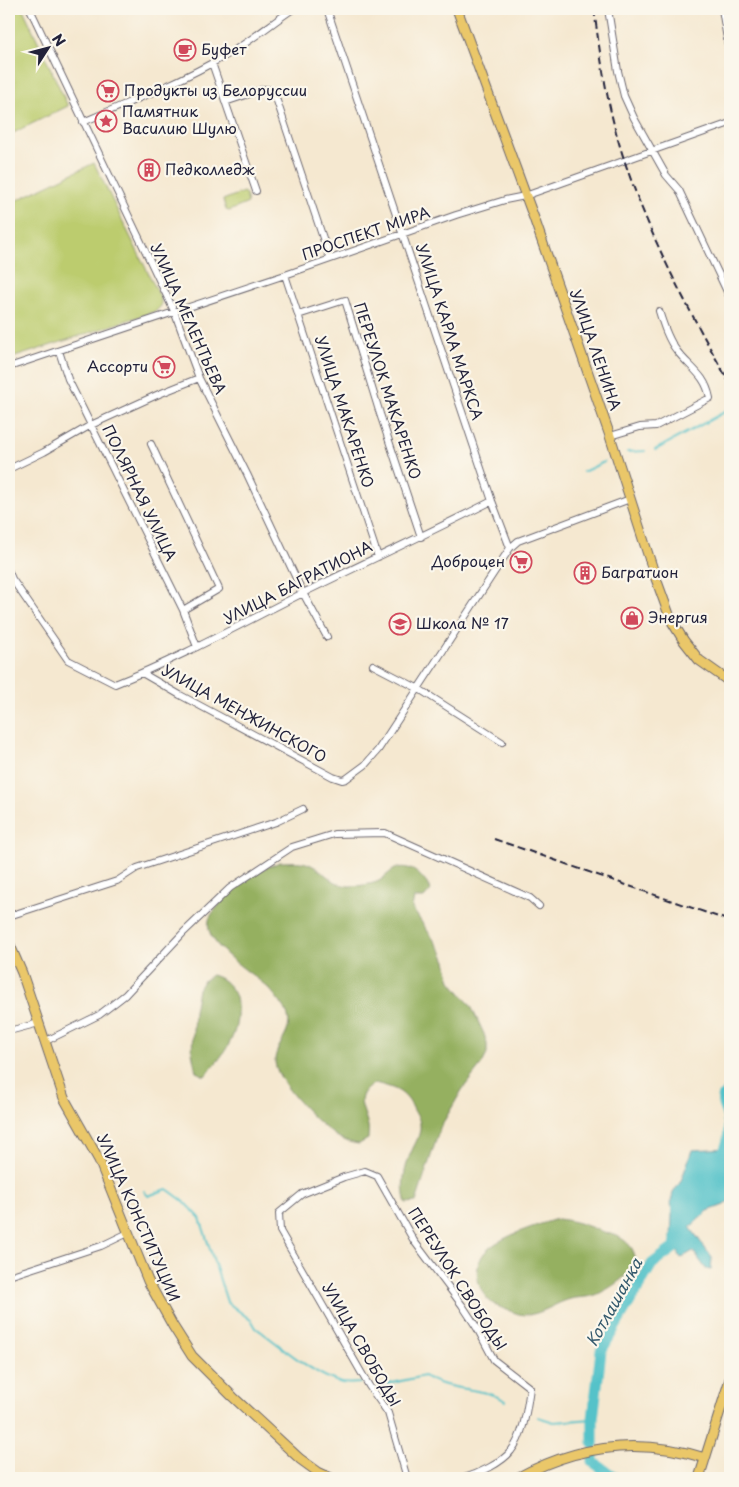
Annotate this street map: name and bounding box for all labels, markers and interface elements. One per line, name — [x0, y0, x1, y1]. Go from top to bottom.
north arrow — [22, 22, 72, 72]
text: N — [47, 29, 71, 51]
place label: Буфет — [201, 37, 247, 60]
cafe icon: Буфет — [173, 38, 197, 62]
place label: Продукты из Белоруссии — [124, 78, 307, 101]
supermarket icon: Продукты из Белоруссии — [96, 79, 120, 103]
place label: Памятник Василию Шулю — [122, 99, 237, 139]
place icon: Памятник Василию Шулю — [94, 109, 118, 133]
place label: Педколледж — [165, 157, 255, 180]
building icon: Педколледж — [137, 158, 161, 182]
street label: ПРОСПЕКТ МИРА — [298, 200, 433, 265]
street label: УЛИЦА МЕЛЕНТЬЕВА — [146, 239, 233, 398]
street label: УЛИЦА КАРЛА МАРКСА — [411, 240, 490, 423]
street label: УЛИЦА ЛЕНИНА — [565, 286, 628, 413]
street label: ПЕРЕУЛОК МАКАРЕНКО — [349, 299, 428, 482]
street label: УЛИЦА МАКАРЕНКО — [310, 333, 381, 491]
place label: Ассорти — [87, 354, 148, 377]
supermarket icon: Ассорти — [152, 355, 176, 379]
street label: ПОЛЯРНАЯ УЛИЦА — [97, 420, 183, 564]
street label: УЛИЦА БАГРАТИОНА — [219, 534, 376, 629]
place label: Доброцен — [431, 549, 505, 572]
supermarket icon: Доброцен — [509, 550, 533, 574]
place label: Багратион — [601, 560, 678, 583]
building icon: Багратион — [573, 561, 597, 585]
place label: Энергия — [648, 605, 708, 628]
shop icon: Энергия — [620, 606, 644, 630]
place label: Школа № 17 — [416, 611, 509, 634]
school or university icon: Школа № 17 — [388, 612, 412, 636]
street label: УЛИЦА МЕНЖИНСКОГО — [158, 658, 331, 768]
street label: УЛИЦА КОНСТИТУЦИИ — [92, 1130, 187, 1305]
street label: ПЕРЕУЛОК СВОБОДЫ — [403, 1202, 513, 1354]
water label: Котлашанка — [579, 1252, 648, 1350]
street label: УЛИЦА СВОБОДЫ — [317, 1278, 407, 1410]

